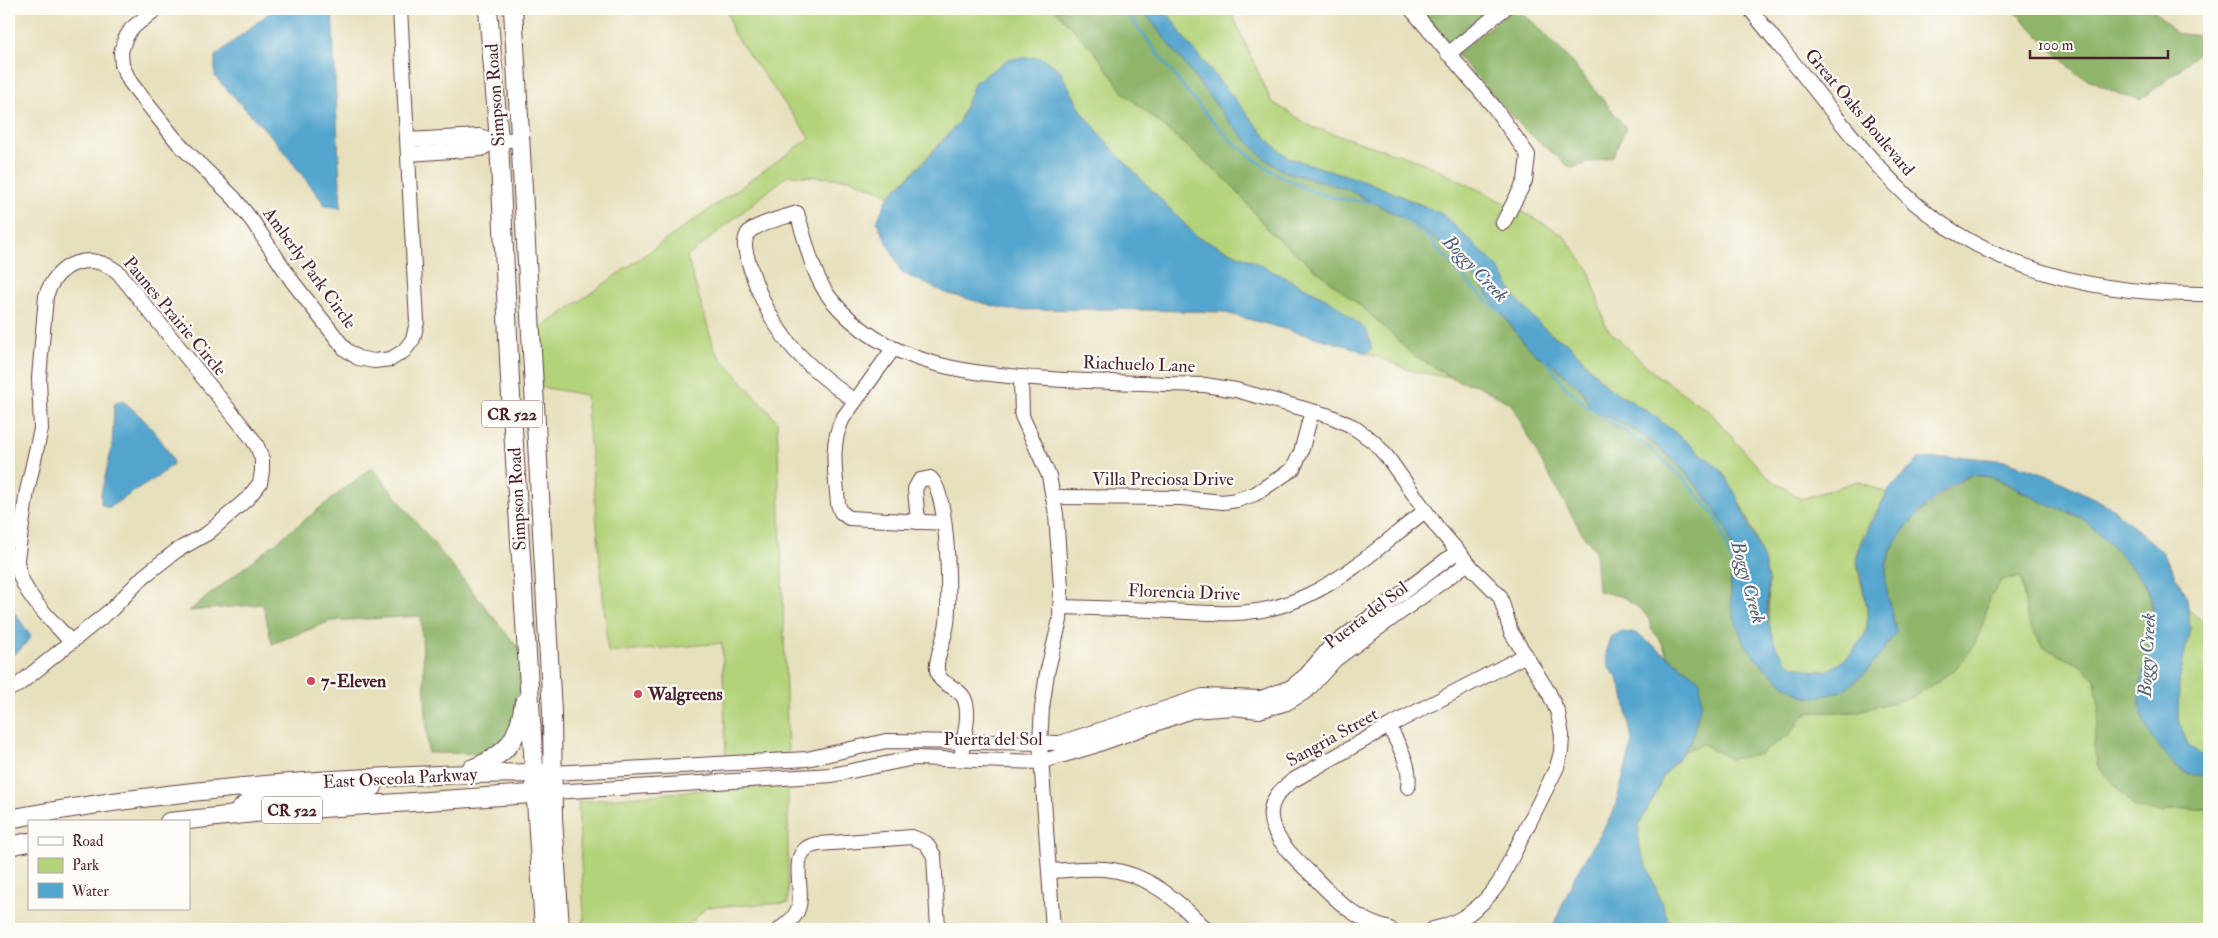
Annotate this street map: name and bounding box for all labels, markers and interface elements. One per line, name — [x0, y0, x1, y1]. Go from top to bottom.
scale bar — [2030, 28, 2168, 60]
text: 100 m — [2038, 36, 2074, 55]
street label: Simpson Road — [480, 43, 511, 147]
street label: Great Oaks Boulevard — [1800, 44, 1920, 181]
street label: Amberly Park Circle — [257, 202, 362, 334]
water label: Boggy Creek — [1437, 229, 1513, 308]
street label: Paunes Prairie Circle — [118, 252, 232, 381]
street label: Riachuelo Lane — [1082, 351, 1196, 378]
road number: CR 522 — [482, 400, 542, 428]
street label: Simpson Road — [503, 447, 532, 551]
street label: Villa Preciosa Drive — [1092, 468, 1234, 491]
water label: Boggy Creek — [1725, 537, 1771, 626]
street label: Puerta del Sol — [1320, 576, 1413, 654]
street label: Florencia Drive — [1127, 579, 1241, 606]
water label: Boggy Creek — [2133, 612, 2161, 699]
place label: 7-Eleven — [321, 670, 387, 693]
marker: 7-Eleven — [305, 675, 317, 687]
place label: Walgreens — [647, 683, 723, 706]
marker: Walgreens — [632, 688, 644, 700]
street label: Sangria Street — [1282, 703, 1382, 772]
street label: Puerta del Sol — [943, 728, 1043, 751]
street label: East Osceola Parkway — [322, 763, 479, 794]
road number: CR 522 — [262, 796, 322, 824]
legend — [28, 820, 190, 910]
text: Road — [72, 832, 104, 851]
text: Park — [72, 856, 99, 875]
text: Water — [71, 882, 109, 901]

